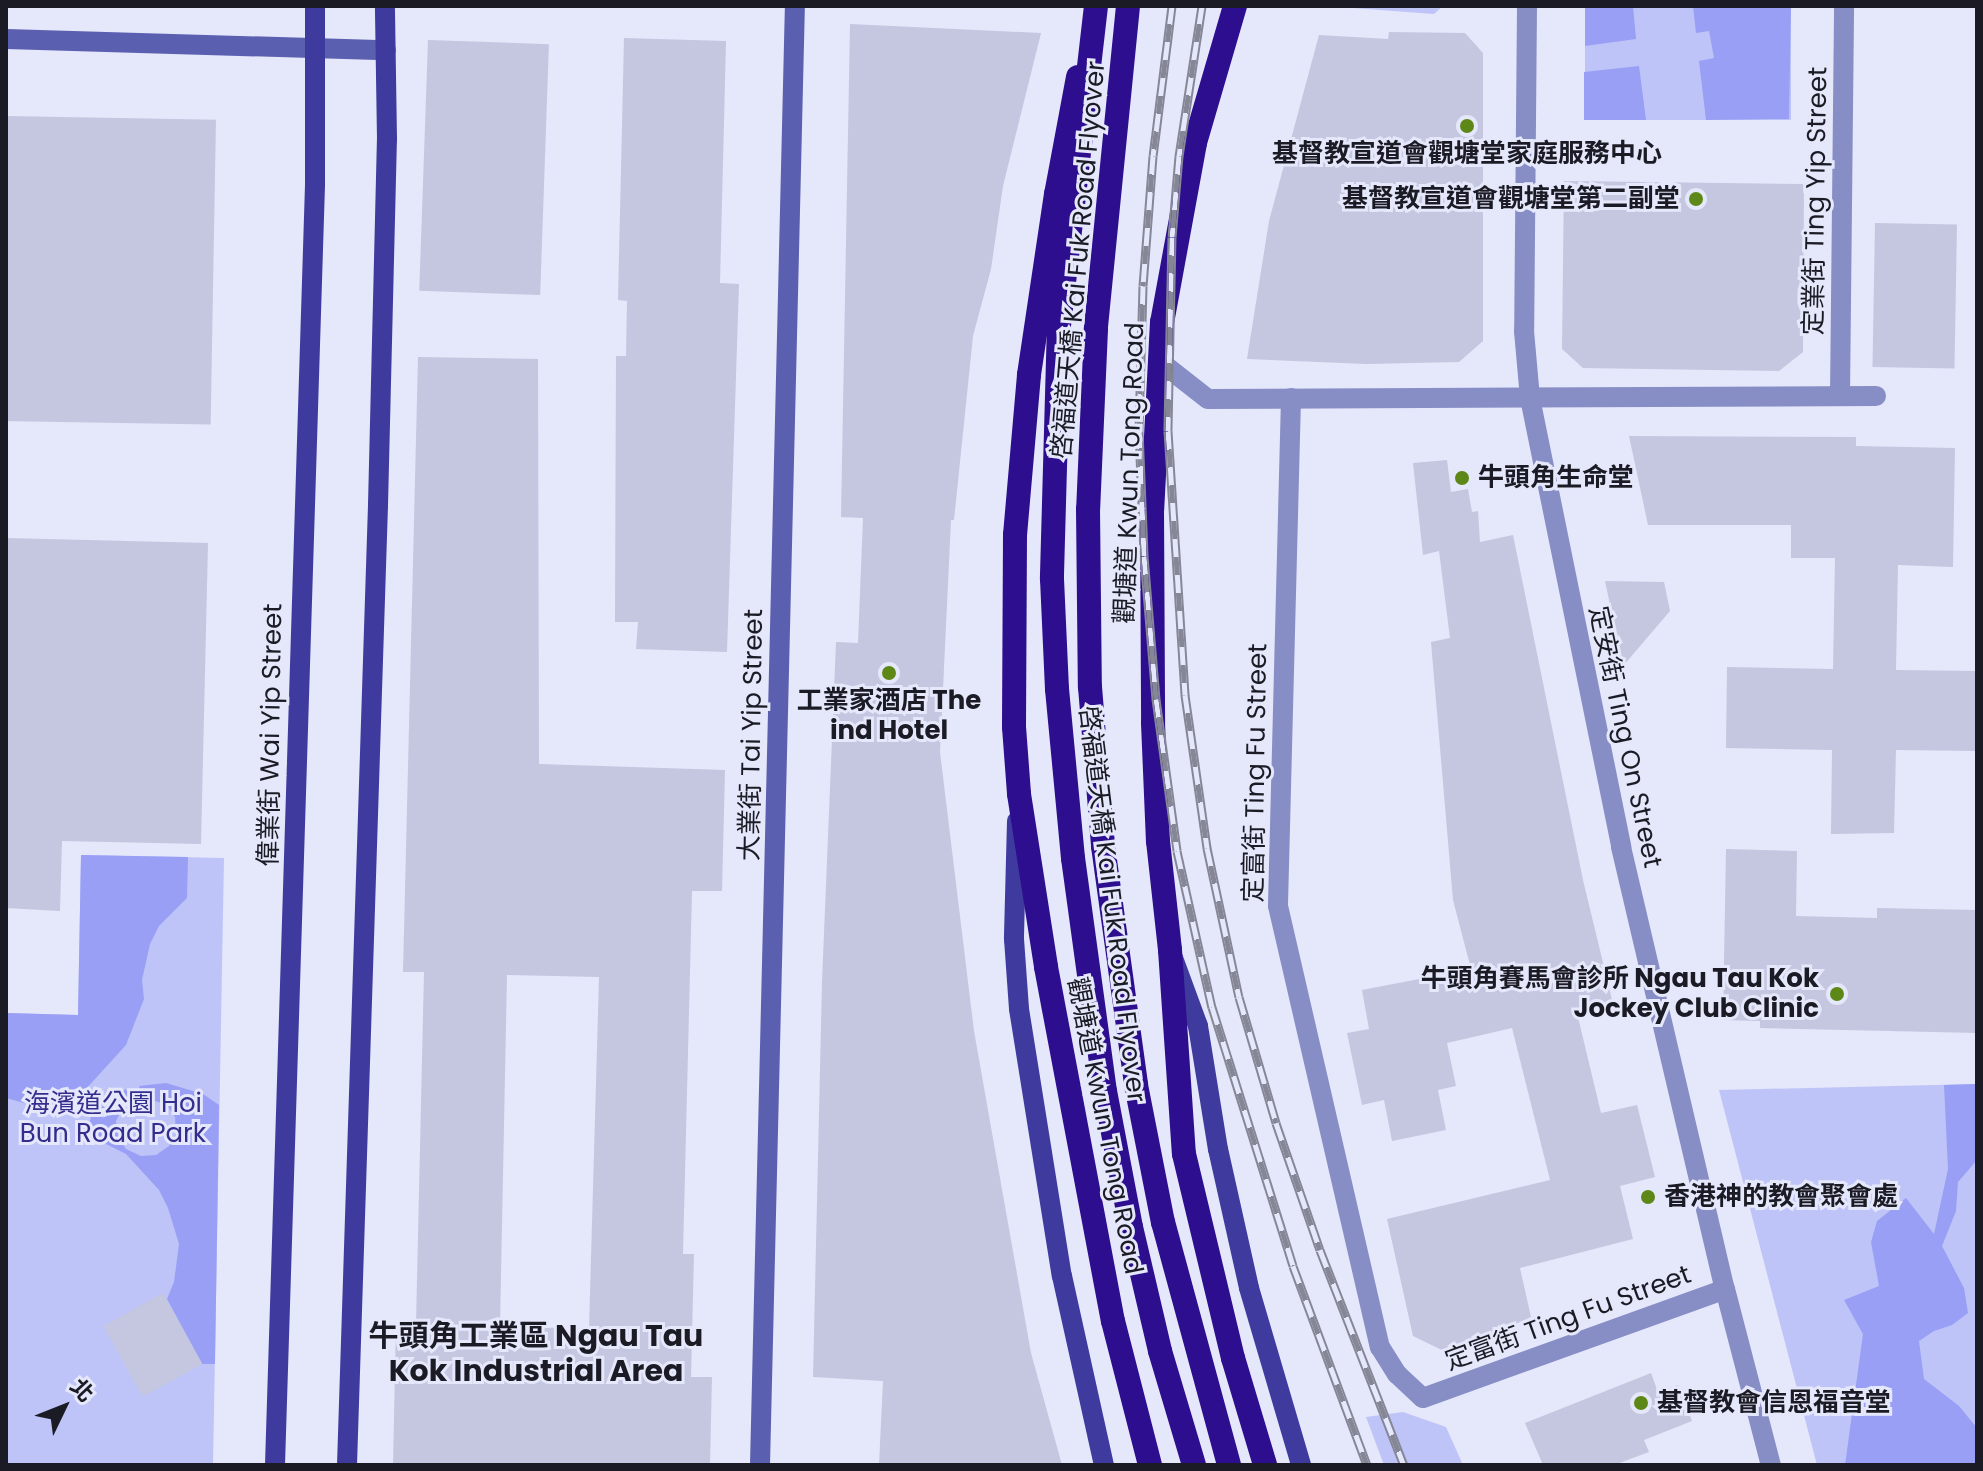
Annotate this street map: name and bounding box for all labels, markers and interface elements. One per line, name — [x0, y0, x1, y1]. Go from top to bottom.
street label: 啓福道天橋 Kai Fuk Road Flyover — [1046, 60, 1112, 460]
street label: 定業街 Ting Yip Street — [1798, 66, 1834, 336]
marker: 基督教宣道會觀塘堂家庭服務中心 — [1458, 117, 1476, 135]
place label: 基督教宣道會觀塘堂家庭服務中心 — [1272, 138, 1662, 170]
place label: 基督教宣道會觀塘堂第二副堂 — [1342, 183, 1680, 215]
marker: 基督教宣道會觀塘堂第二副堂 — [1687, 190, 1705, 208]
street label: 觀塘道 Kwun Tong Road — [1109, 322, 1151, 624]
place label: 牛頭角生命堂 — [1478, 462, 1634, 494]
marker: 牛頭角生命堂 — [1453, 469, 1471, 487]
street label: 偉業街 Wai Yip Street — [253, 603, 289, 867]
street label: 定安街 Ting On Street — [1582, 603, 1668, 871]
street label: 大業街 Tai Yip Street — [734, 609, 770, 861]
street label: 定富街 Ting Fu Street — [1238, 643, 1274, 903]
marker: 工業家酒店 The ind Hotel — [880, 664, 898, 682]
place label: 工業家酒店 The ind Hotel — [797, 685, 981, 746]
street label: 啓福道天橋 Kai Fuk Road Flyover — [1072, 704, 1152, 1104]
place label: 牛頭角賽馬會診所 Ngau Tau Kok Jockey Club Clinic — [1421, 963, 1819, 1024]
street label: 觀塘道 Kwun Tong Road — [1061, 975, 1149, 1277]
marker: 牛頭角賽馬會診所 Ngau Tau Kok Jockey Club Clinic — [1826, 983, 1848, 1005]
park label: 海濱道公園 Hoi Bun Road Park — [20, 1088, 206, 1150]
place label: 香港神的教會聚會處 — [1664, 1181, 1898, 1213]
marker: 香港神的教會聚會處 — [1639, 1188, 1657, 1206]
street label: 定富街 Ting Fu Street — [1441, 1259, 1695, 1377]
district label: 牛頭角工業區 Ngau Tau Kok Industrial Area — [369, 1318, 703, 1388]
north arrow — [24, 1367, 104, 1447]
text: 北 — [63, 1372, 101, 1409]
place label: 基督教會信恩福音堂 — [1657, 1387, 1891, 1419]
marker: 基督教會信恩福音堂 — [1632, 1394, 1650, 1412]

